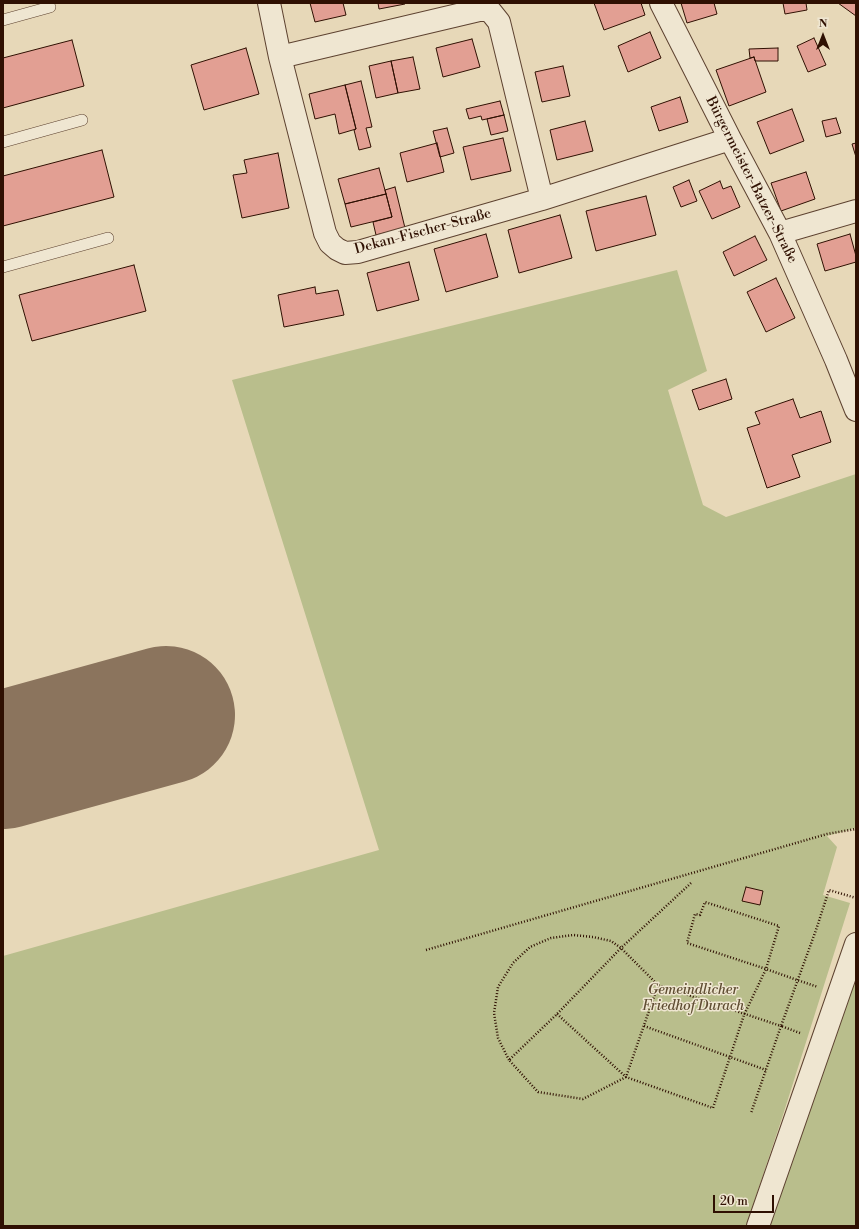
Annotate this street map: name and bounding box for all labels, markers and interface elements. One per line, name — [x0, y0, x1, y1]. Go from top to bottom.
north arrow — [803, 16, 843, 56]
text: N — [819, 17, 827, 31]
street label: Bürgermeister-Batzer-Straße — [702, 94, 800, 266]
street label: Dekan-Fischer-Straße — [353, 206, 493, 258]
park label: Gemeindlicher Friedhof Durach — [642, 983, 744, 1016]
scale bar — [715, 1187, 776, 1213]
text: 20 m — [720, 1194, 748, 1209]

